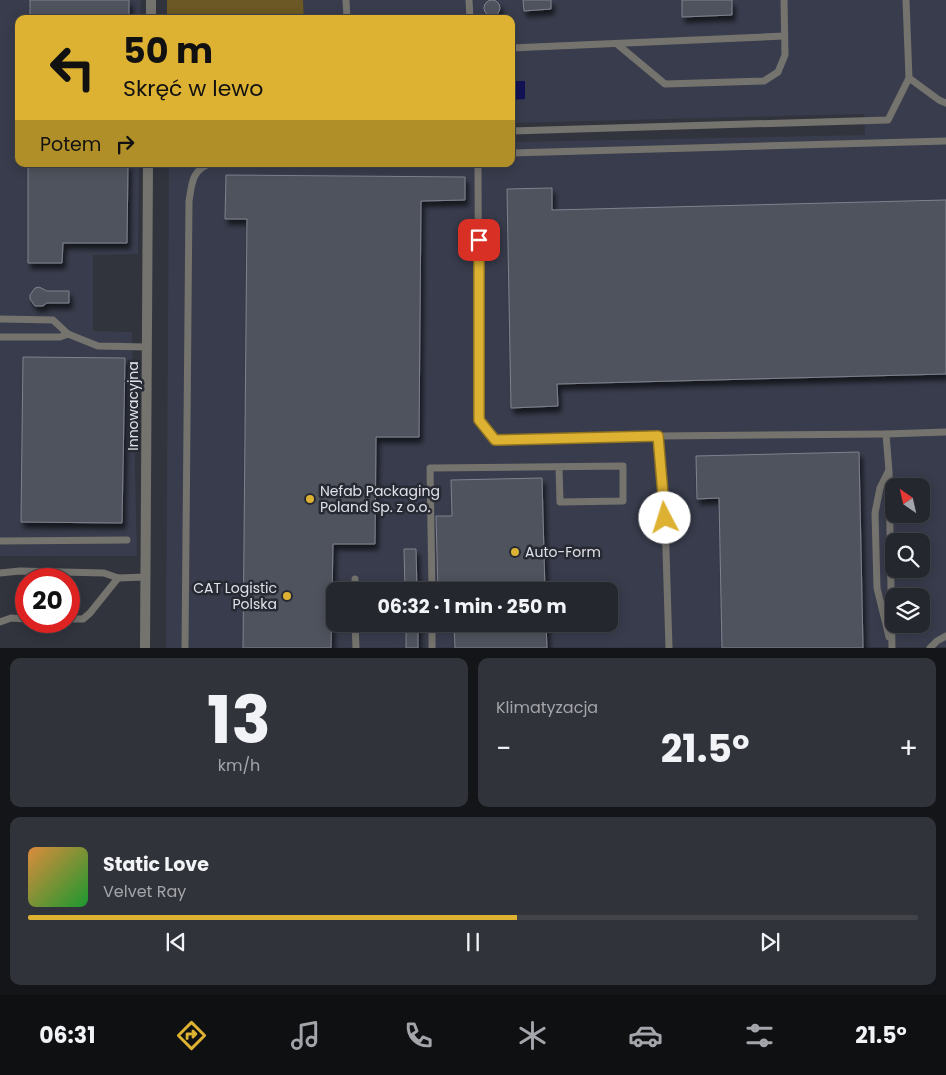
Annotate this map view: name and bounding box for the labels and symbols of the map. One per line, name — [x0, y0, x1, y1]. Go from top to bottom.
pin — [458, 219, 500, 261]
street label: Innowacyjna — [123, 361, 143, 451]
north arrow — [885, 478, 930, 522]
place label: Nefab Packaging Poland Sp. z o.o. — [320, 481, 440, 517]
position arrow — [638, 491, 690, 543]
marker: Nefab Packaging Poland Sp. z o.o. — [304, 493, 316, 505]
place label: Auto-Form — [525, 542, 601, 562]
marker: Auto-Form — [509, 546, 521, 558]
speed limit sign: 20 — [15, 568, 80, 633]
place label: CAT Logistic Polska — [193, 578, 277, 614]
marker: CAT Logistic Polska — [281, 590, 293, 602]

